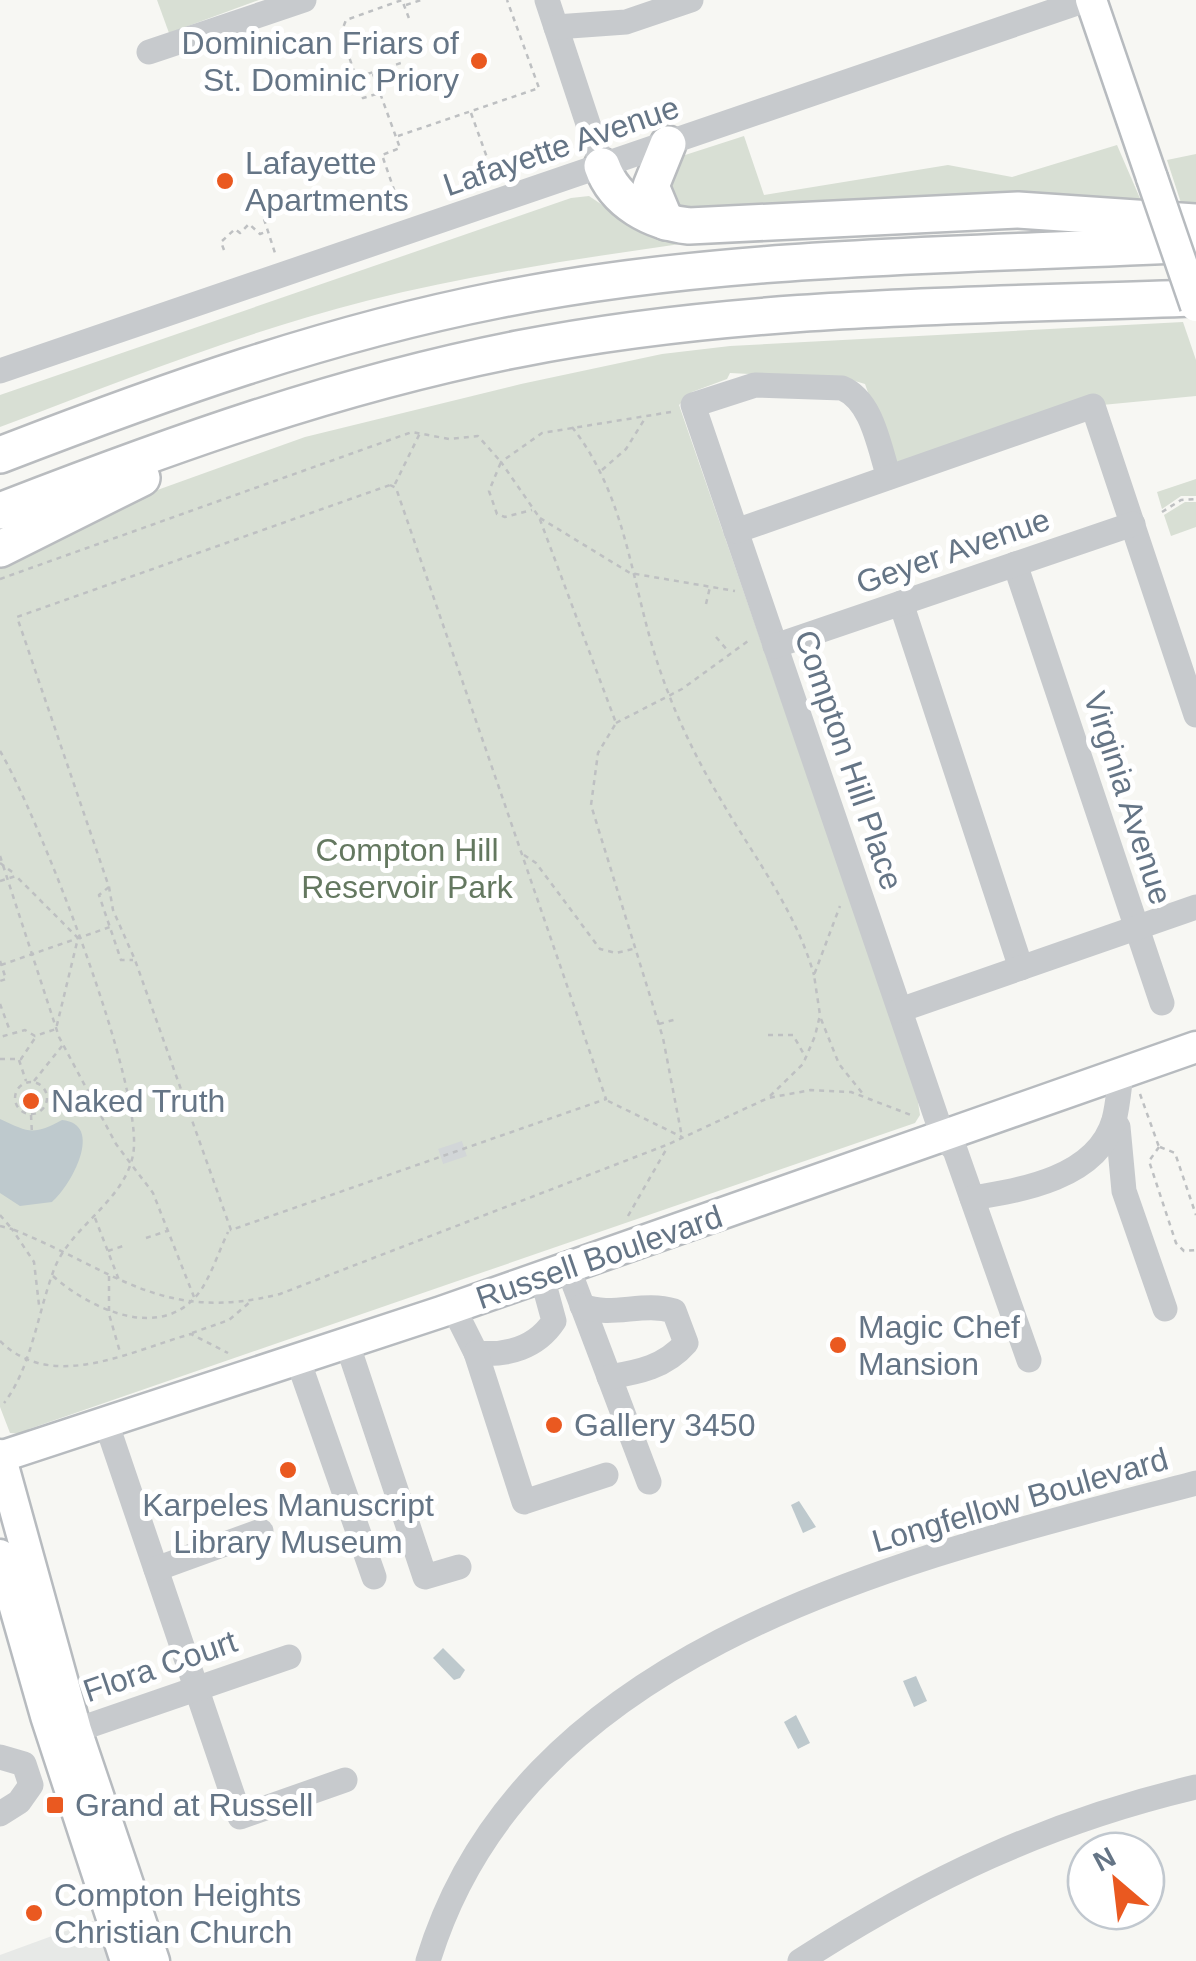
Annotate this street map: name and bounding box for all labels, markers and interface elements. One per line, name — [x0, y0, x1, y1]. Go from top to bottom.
place label: Dominican Friars of St. Dominic Priory — [182, 25, 459, 98]
marker: Dominican Friars of St. Dominic Priory — [468, 50, 490, 72]
street label: Lafayette Avenue — [438, 89, 684, 203]
place label: Lafayette Apartments — [245, 145, 409, 218]
marker: Lafayette Apartments — [214, 170, 236, 192]
street label: Geyer Avenue — [852, 501, 1054, 601]
street label: Compton Hill Place — [788, 625, 910, 895]
street label: Virginia Avenue — [1077, 687, 1179, 909]
park label: Compton Hill Reservoir Park — [301, 832, 514, 905]
place label: Naked Truth — [51, 1083, 225, 1119]
marker: Naked Truth — [20, 1090, 42, 1112]
street label: Russell Boulevard — [471, 1198, 727, 1316]
place label: Magic Chef Mansion — [858, 1309, 1020, 1382]
marker: Magic Chef Mansion — [827, 1334, 849, 1356]
place label: Gallery 3450 — [574, 1407, 755, 1443]
marker: Gallery 3450 — [543, 1414, 565, 1436]
street label: Longfellow Boulevard — [868, 1441, 1172, 1559]
marker: Karpeles Manuscript Library Museum — [277, 1459, 299, 1481]
place label: Karpeles Manuscript Library Museum — [142, 1487, 434, 1560]
street label: Flora Court — [78, 1623, 242, 1709]
place label: Grand at Russell — [75, 1787, 313, 1823]
marker: Grand at Russell — [44, 1794, 66, 1816]
north arrow — [1066, 1831, 1166, 1931]
text: N — [1088, 1841, 1121, 1878]
place label: Compton Heights Christian Church — [54, 1877, 301, 1950]
marker: Compton Heights Christian Church — [23, 1902, 45, 1924]

